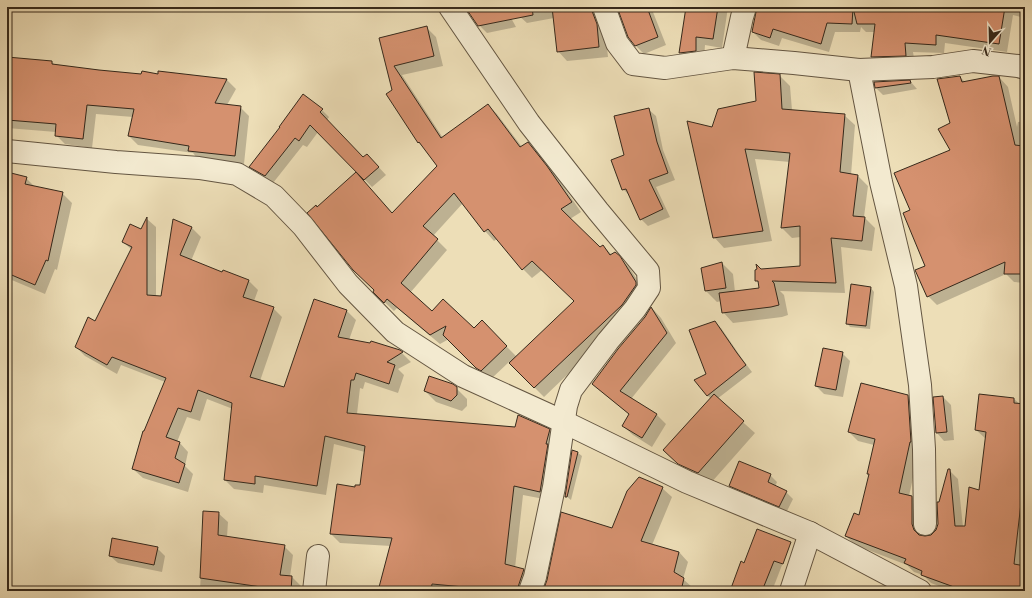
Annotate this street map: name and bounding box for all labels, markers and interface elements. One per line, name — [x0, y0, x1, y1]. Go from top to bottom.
north arrow — [970, 22, 1010, 62]
text: N — [980, 42, 993, 59]

